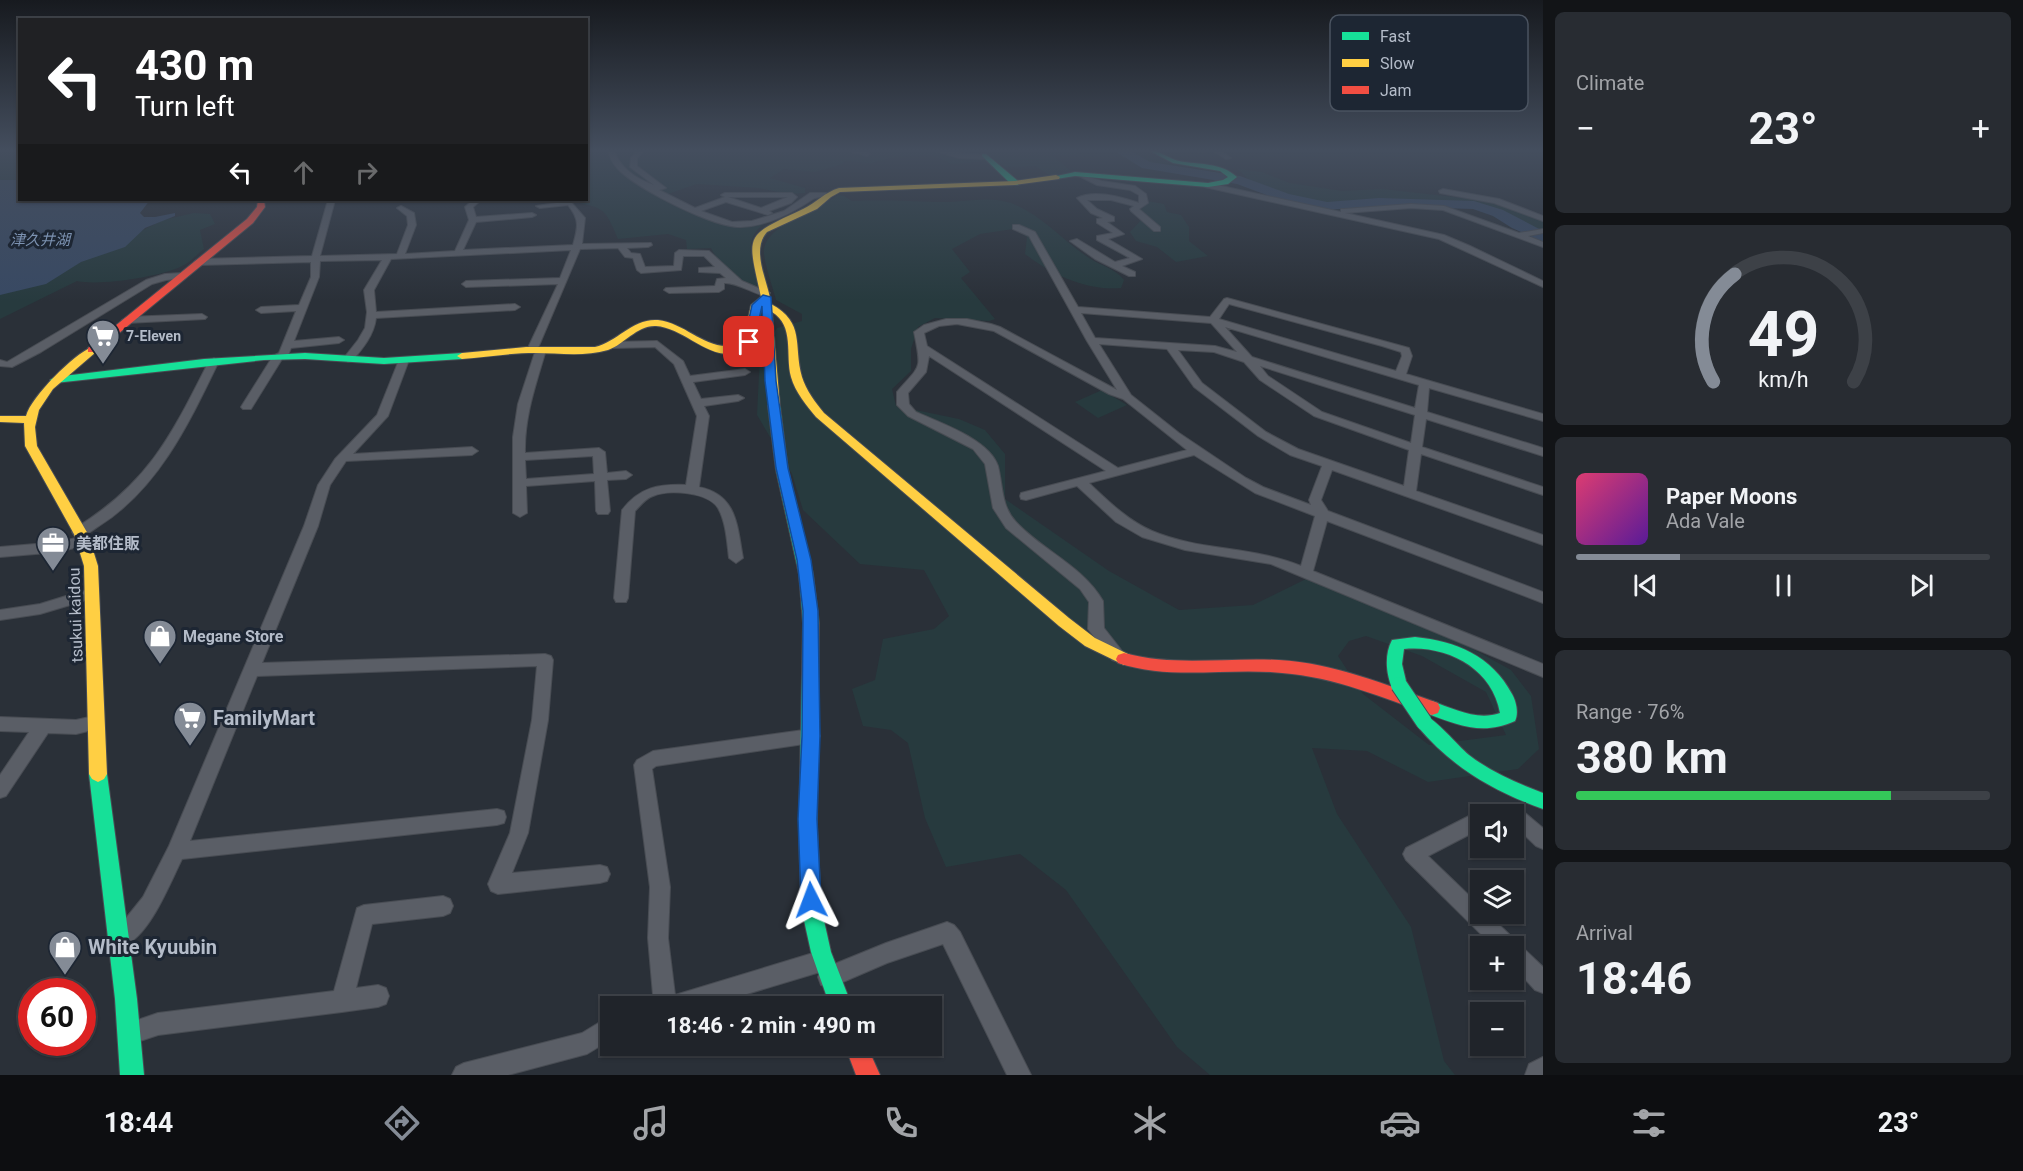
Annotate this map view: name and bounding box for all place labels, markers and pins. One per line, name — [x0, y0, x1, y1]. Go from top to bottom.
pin — [723, 316, 774, 367]
supermarket icon: 7-Eleven — [85, 318, 121, 365]
place label: 7-Eleven — [126, 328, 181, 344]
office icon: 美都住販 — [35, 525, 71, 572]
place label: 美都住販 — [76, 534, 140, 553]
shop icon: Megane Store — [142, 618, 178, 665]
place label: Megane Store — [183, 627, 284, 646]
supermarket icon: FamilyMart — [172, 700, 208, 747]
place label: FamilyMart — [213, 706, 315, 730]
shop icon: White Kyuubin — [47, 929, 83, 976]
place label: White Kyuubin — [88, 935, 217, 959]

